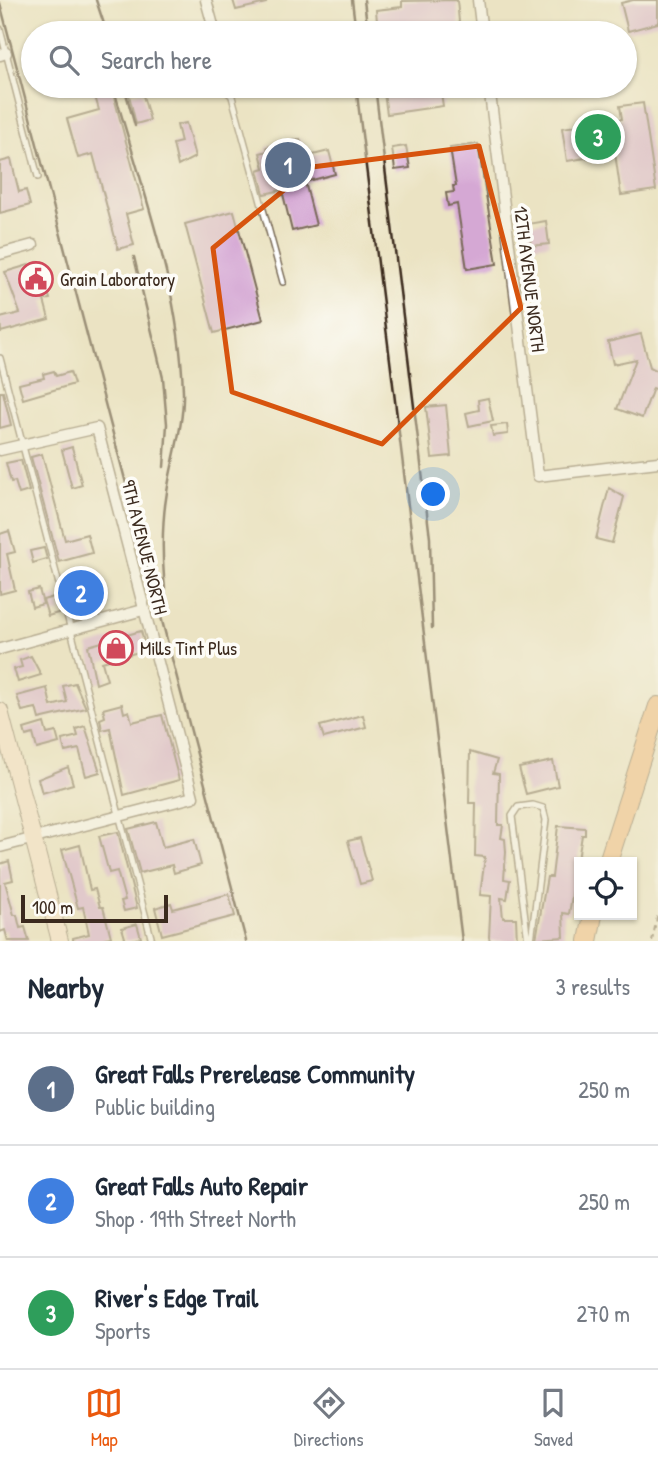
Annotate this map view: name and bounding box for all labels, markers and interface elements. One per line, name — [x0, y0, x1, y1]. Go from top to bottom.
search box — [21, 21, 637, 98]
icon: search — [45, 41, 83, 79]
text: Search here — [101, 42, 212, 77]
pin: 3 — [575, 111, 621, 163]
pin: 1 — [265, 139, 311, 191]
street label: 12TH AVENUE NORTH — [508, 205, 552, 353]
public building icon: Grain Laboratory — [17, 260, 55, 298]
place label: Grain Laboratory — [60, 266, 175, 292]
street label: 9TH AVENUE NORTH — [116, 477, 174, 617]
your location — [416, 477, 450, 511]
pin: 2 — [58, 567, 104, 619]
shop icon: Mills Tint Plus — [97, 629, 135, 667]
place label: Mills Tint Plus — [140, 635, 237, 661]
map controls — [574, 857, 637, 920]
button: locate — [574, 857, 637, 920]
scale bar — [21, 892, 168, 924]
text: 100 m — [32, 894, 73, 920]
text: Nearby — [28, 967, 104, 1007]
text: 3 results — [555, 971, 630, 1002]
text: Great Falls Prerelease Community — [95, 1056, 415, 1091]
text: 1 — [47, 1074, 55, 1105]
text: 250 m — [578, 1074, 630, 1105]
text: Public building — [95, 1091, 215, 1122]
text: Great Falls Auto Repair — [95, 1168, 308, 1203]
text: 2 — [46, 1186, 56, 1217]
text: 250 m — [578, 1186, 630, 1217]
text: Shop · 19th Street North — [95, 1203, 296, 1234]
text: River's Edge Trail — [95, 1280, 258, 1315]
text: 3 — [46, 1298, 56, 1329]
text: 270 m — [577, 1298, 630, 1329]
text: Sports — [95, 1315, 150, 1346]
tab: Map — [85, 1384, 123, 1452]
tab: Directions — [294, 1384, 364, 1452]
tab: Saved — [534, 1384, 573, 1452]

